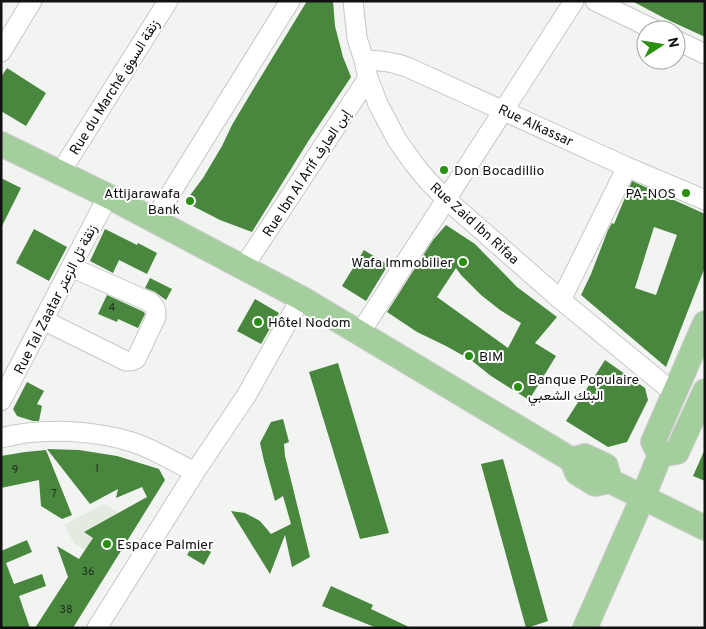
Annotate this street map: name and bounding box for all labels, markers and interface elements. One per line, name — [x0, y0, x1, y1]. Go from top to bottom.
street label: Rue du Marché زنقة السوق — [67, 17, 164, 159]
north arrow — [636, 20, 686, 70]
text: N — [663, 36, 682, 49]
street label: Rue Alkassar — [495, 102, 576, 151]
street label: Rue Ibn Al Arif إبن العارف — [260, 107, 355, 241]
place label: Don Bocadillio — [454, 163, 544, 180]
marker: Don Bocadillio — [438, 164, 450, 176]
street label: Rue Zaid Ibn Rifaa — [426, 180, 522, 269]
place label: Attijarawafa Bank — [104, 186, 180, 219]
place label: PA-NOS — [625, 186, 676, 203]
marker: PA-NOS — [680, 187, 692, 199]
marker: Attijarawafa Bank — [184, 195, 196, 207]
street label: Rue Tal Zaatar زنقة تل الزعتر — [11, 222, 102, 377]
place label: Wafa Immobilier — [351, 255, 454, 272]
marker: Wafa Immobilier — [457, 256, 469, 268]
house number: 4 — [109, 301, 116, 315]
place label: Hôtel Nodom — [268, 315, 351, 332]
marker: Hôtel Nodom — [252, 316, 264, 328]
place label: BIM — [479, 349, 503, 366]
marker: BIM — [463, 350, 475, 362]
place label: Banque Populaire البنك الشعبي — [528, 372, 639, 407]
marker: Banque Populaire البنك الشعبي — [512, 381, 524, 393]
house number: 1 — [95, 462, 99, 476]
house number: 9 — [12, 463, 18, 477]
house number: 7 — [51, 487, 57, 501]
place label: Espace Palmier — [117, 537, 214, 554]
marker: Espace Palmier — [101, 538, 113, 550]
house number: 36 — [81, 565, 95, 579]
house number: 38 — [59, 603, 73, 617]

